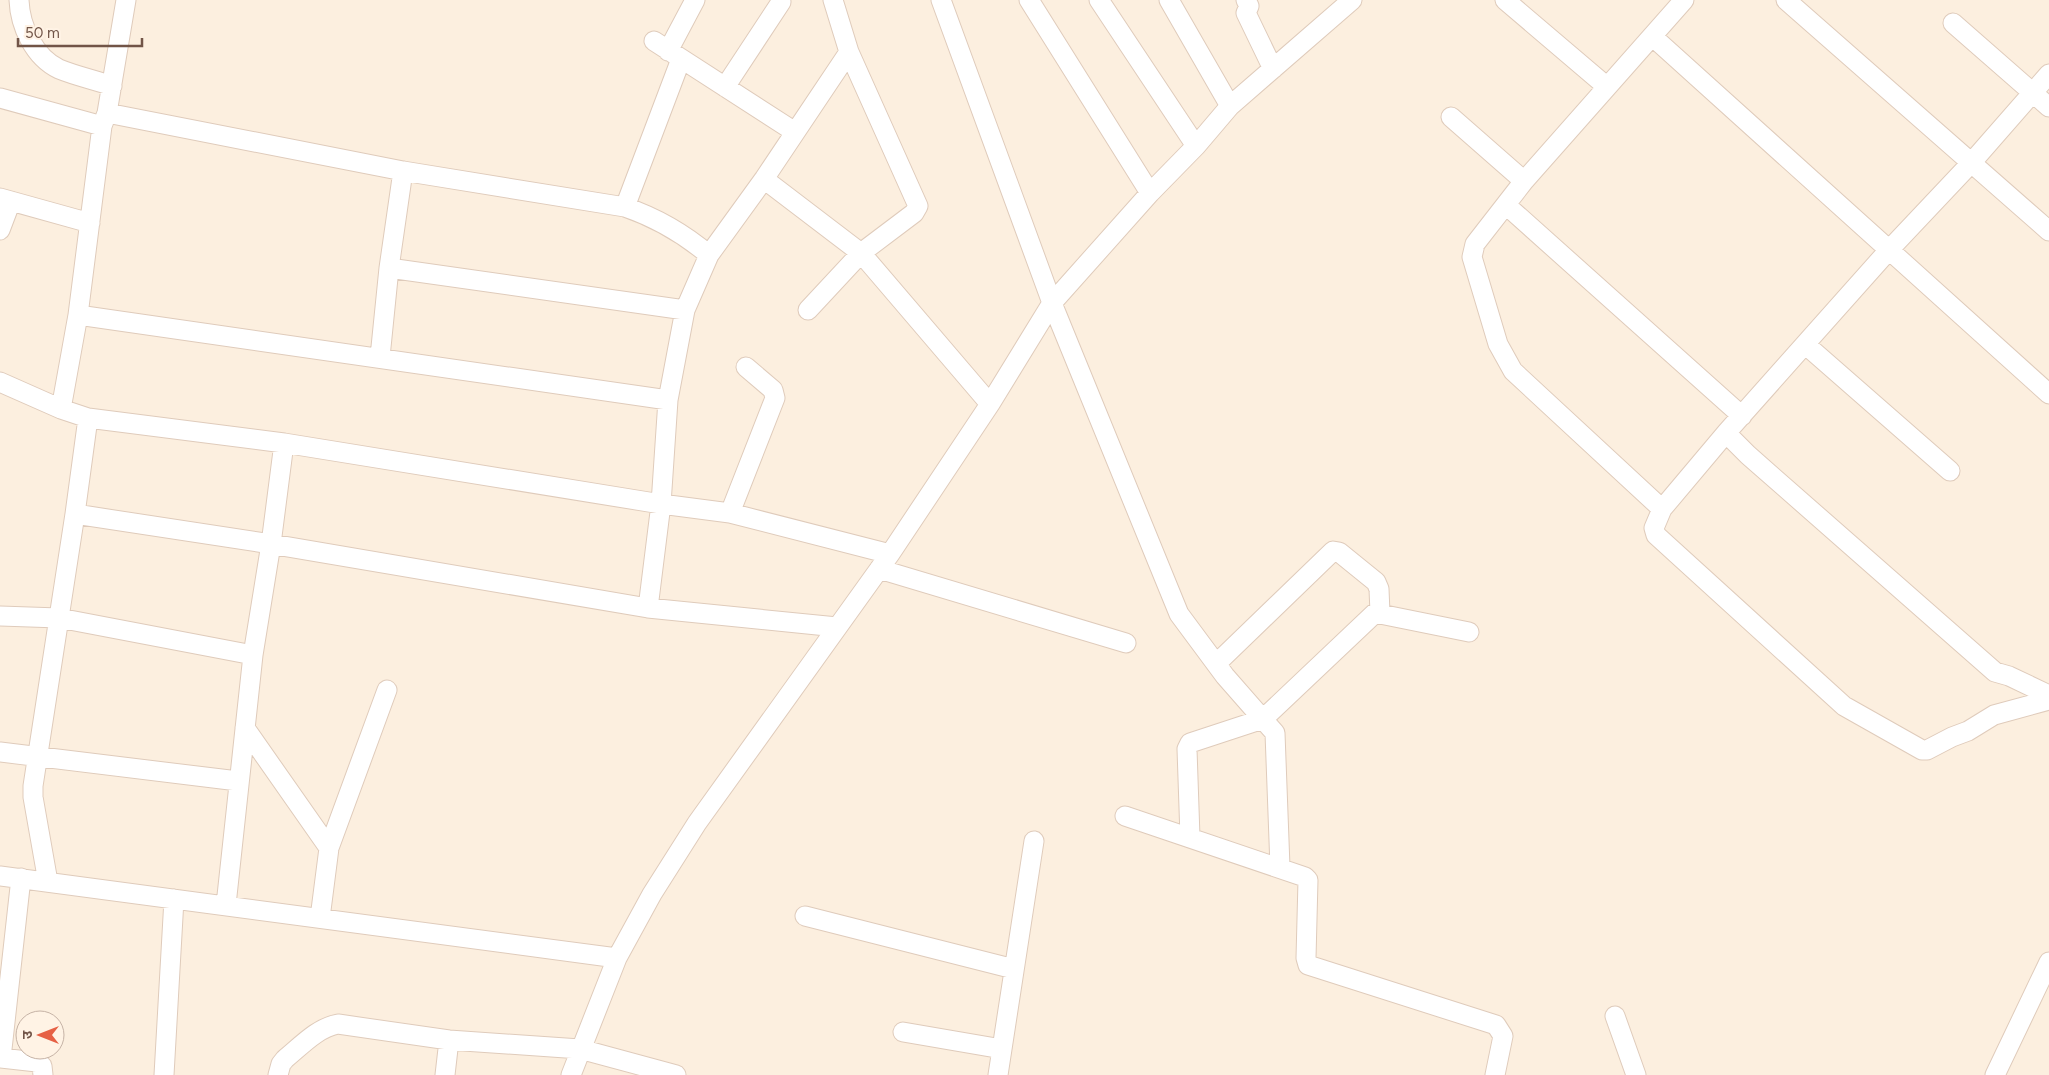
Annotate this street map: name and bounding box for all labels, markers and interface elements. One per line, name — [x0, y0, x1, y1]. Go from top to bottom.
scale bar — [18, 15, 141, 47]
text: 50 m — [25, 24, 60, 42]
north arrow — [15, 1010, 65, 1060]
text: उ — [19, 1030, 36, 1039]

